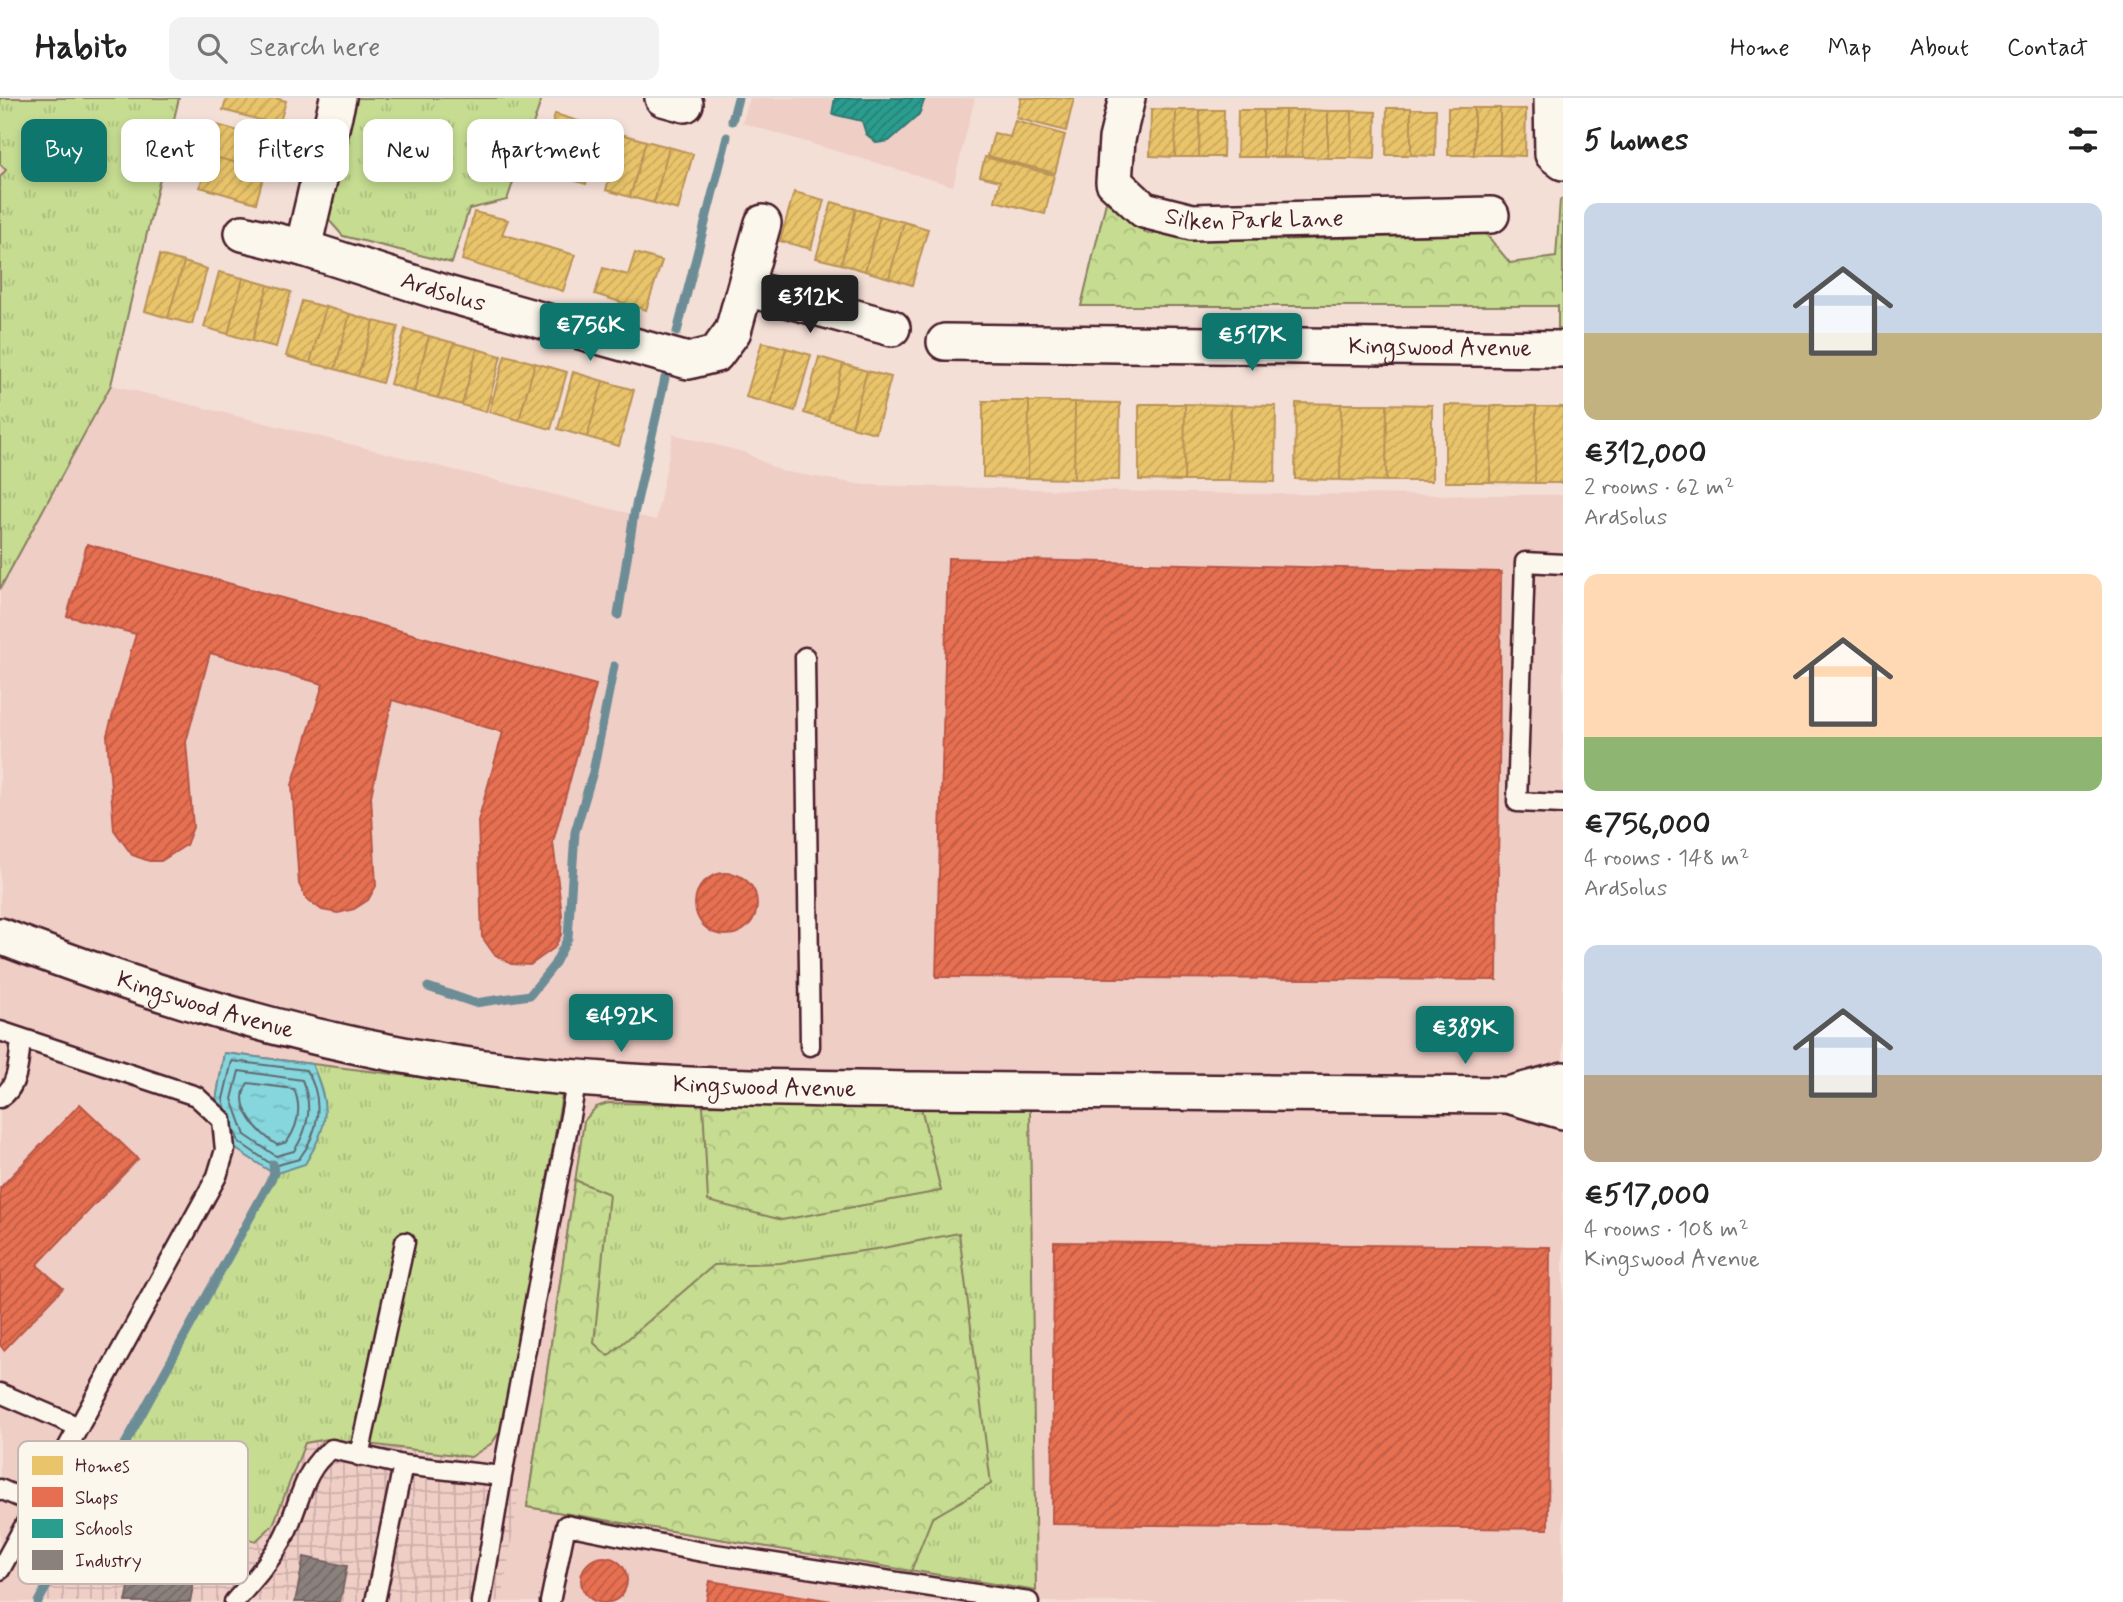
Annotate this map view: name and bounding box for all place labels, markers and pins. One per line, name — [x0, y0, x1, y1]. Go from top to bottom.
pin: €312K — [761, 275, 859, 335]
pin: €756K — [541, 303, 639, 363]
pin: €517K — [1203, 314, 1301, 373]
pin: €492K — [572, 995, 670, 1054]
pin: €389K — [1416, 1006, 1514, 1066]

